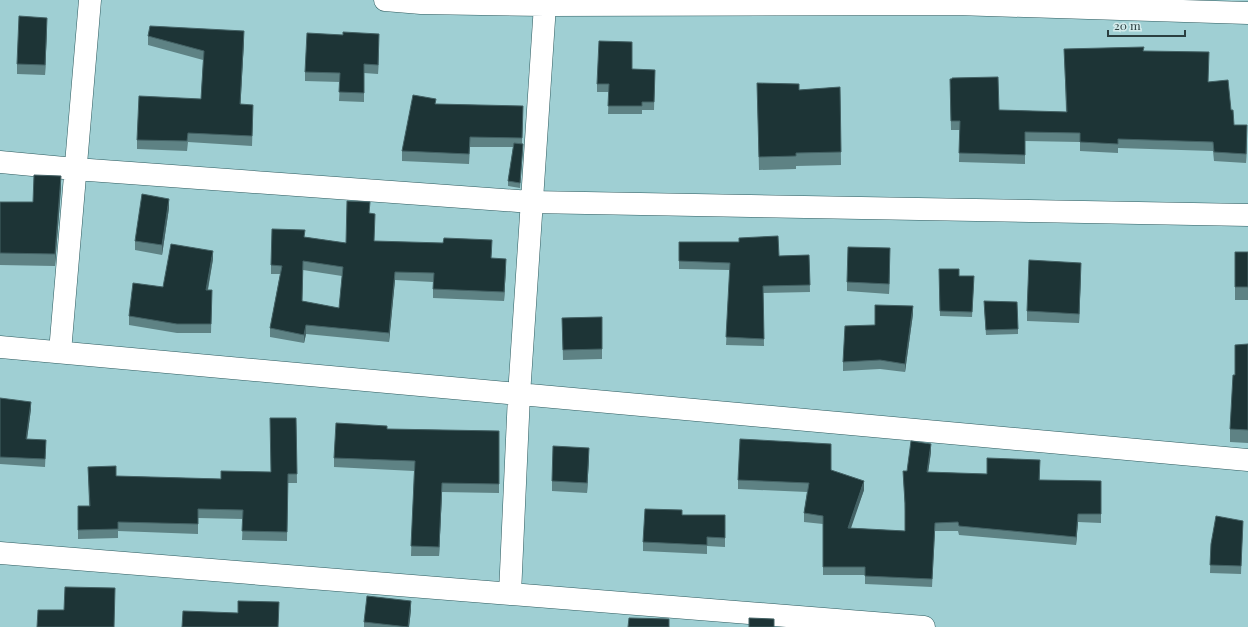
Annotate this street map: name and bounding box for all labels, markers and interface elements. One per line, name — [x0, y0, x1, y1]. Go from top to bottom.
scale bar — [1108, 12, 1185, 38]
text: 20 m — [1114, 17, 1141, 33]

